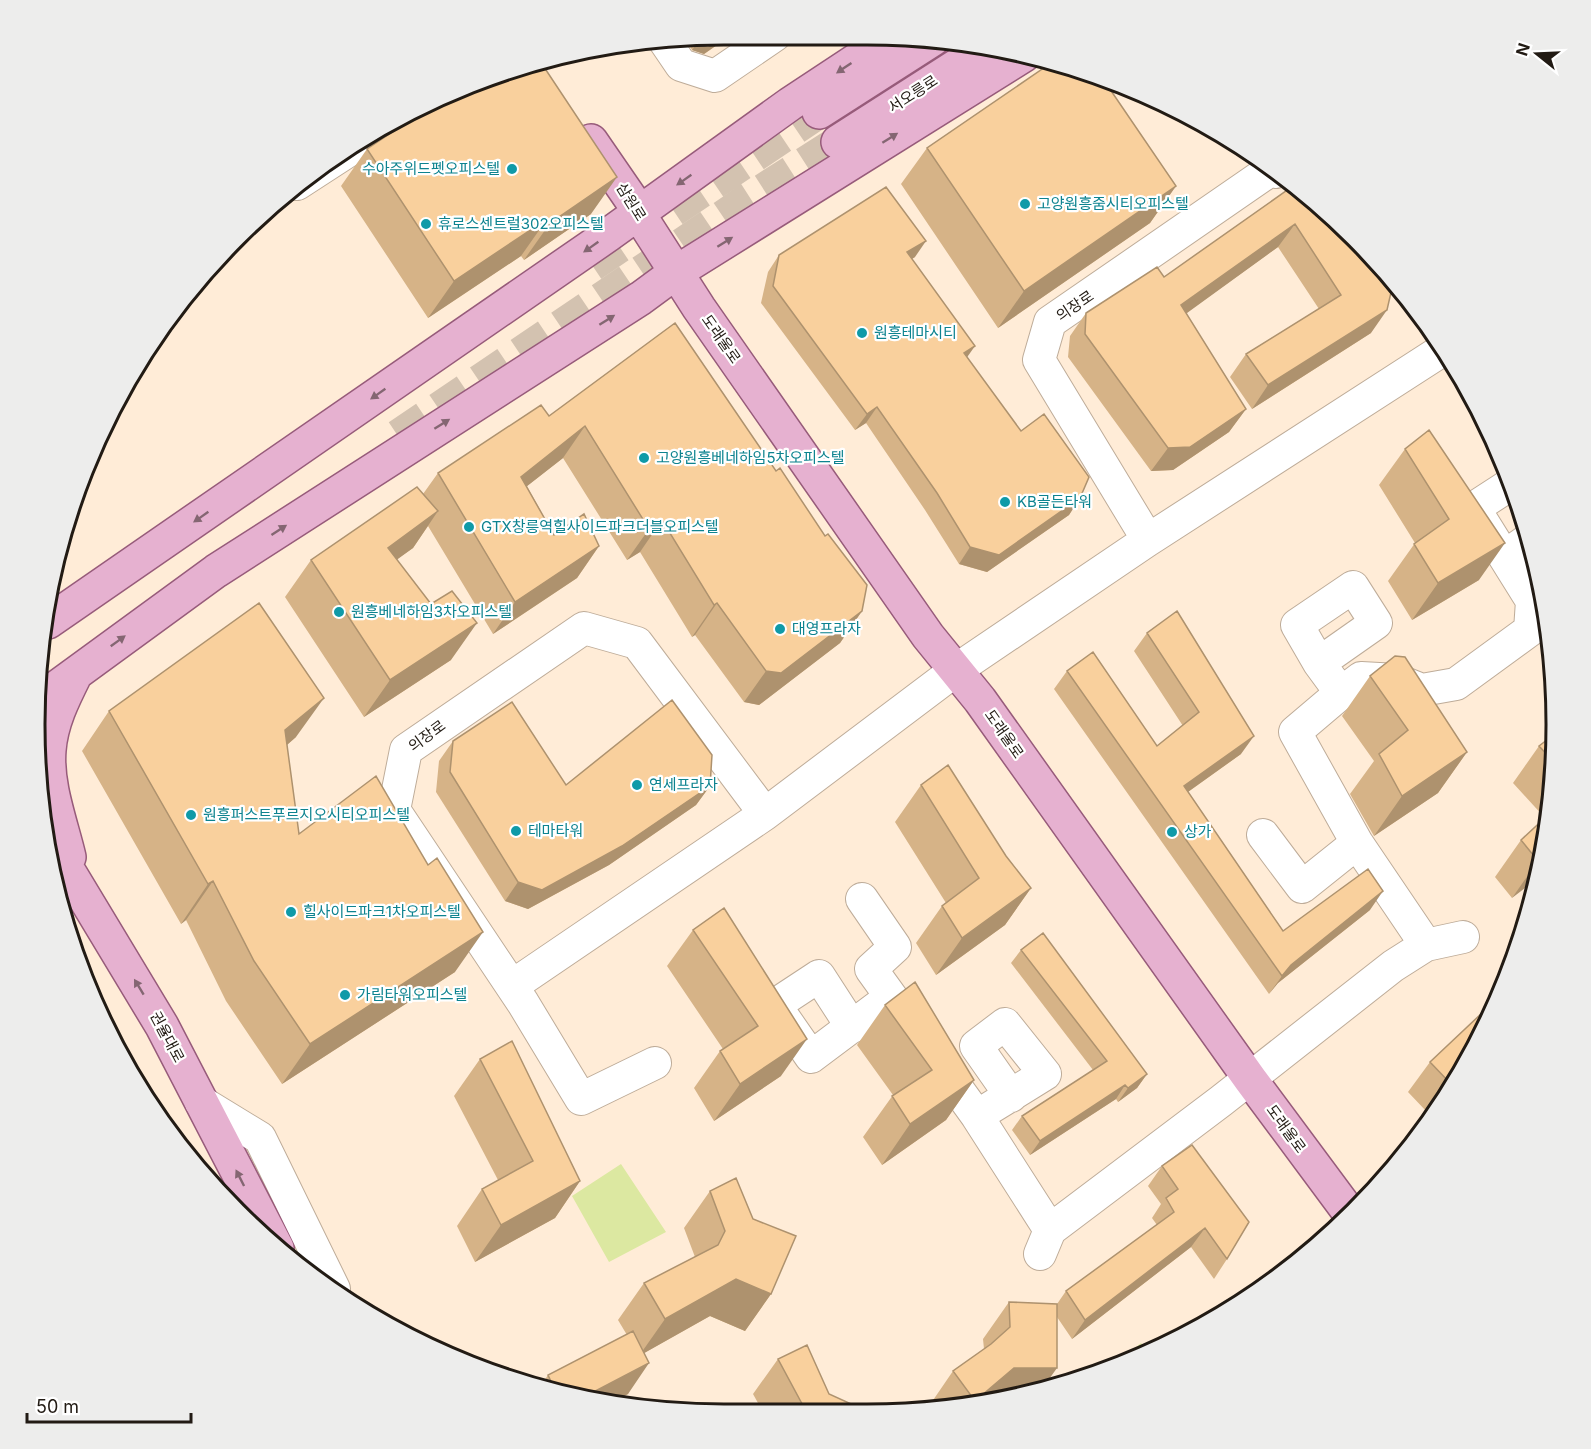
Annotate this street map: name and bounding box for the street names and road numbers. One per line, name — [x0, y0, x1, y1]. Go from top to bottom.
street label: 서오릉로 — [884, 71, 941, 117]
street label: 삼원로 — [612, 179, 650, 224]
street label: 의장로 — [1052, 286, 1097, 325]
street label: 도래울로 — [698, 311, 745, 367]
street label: 도래울로 — [981, 706, 1028, 762]
street label: 의장로 — [404, 716, 449, 755]
street label: 권율대로 — [146, 1008, 189, 1066]
street label: 도래울로 — [1262, 1101, 1310, 1157]

